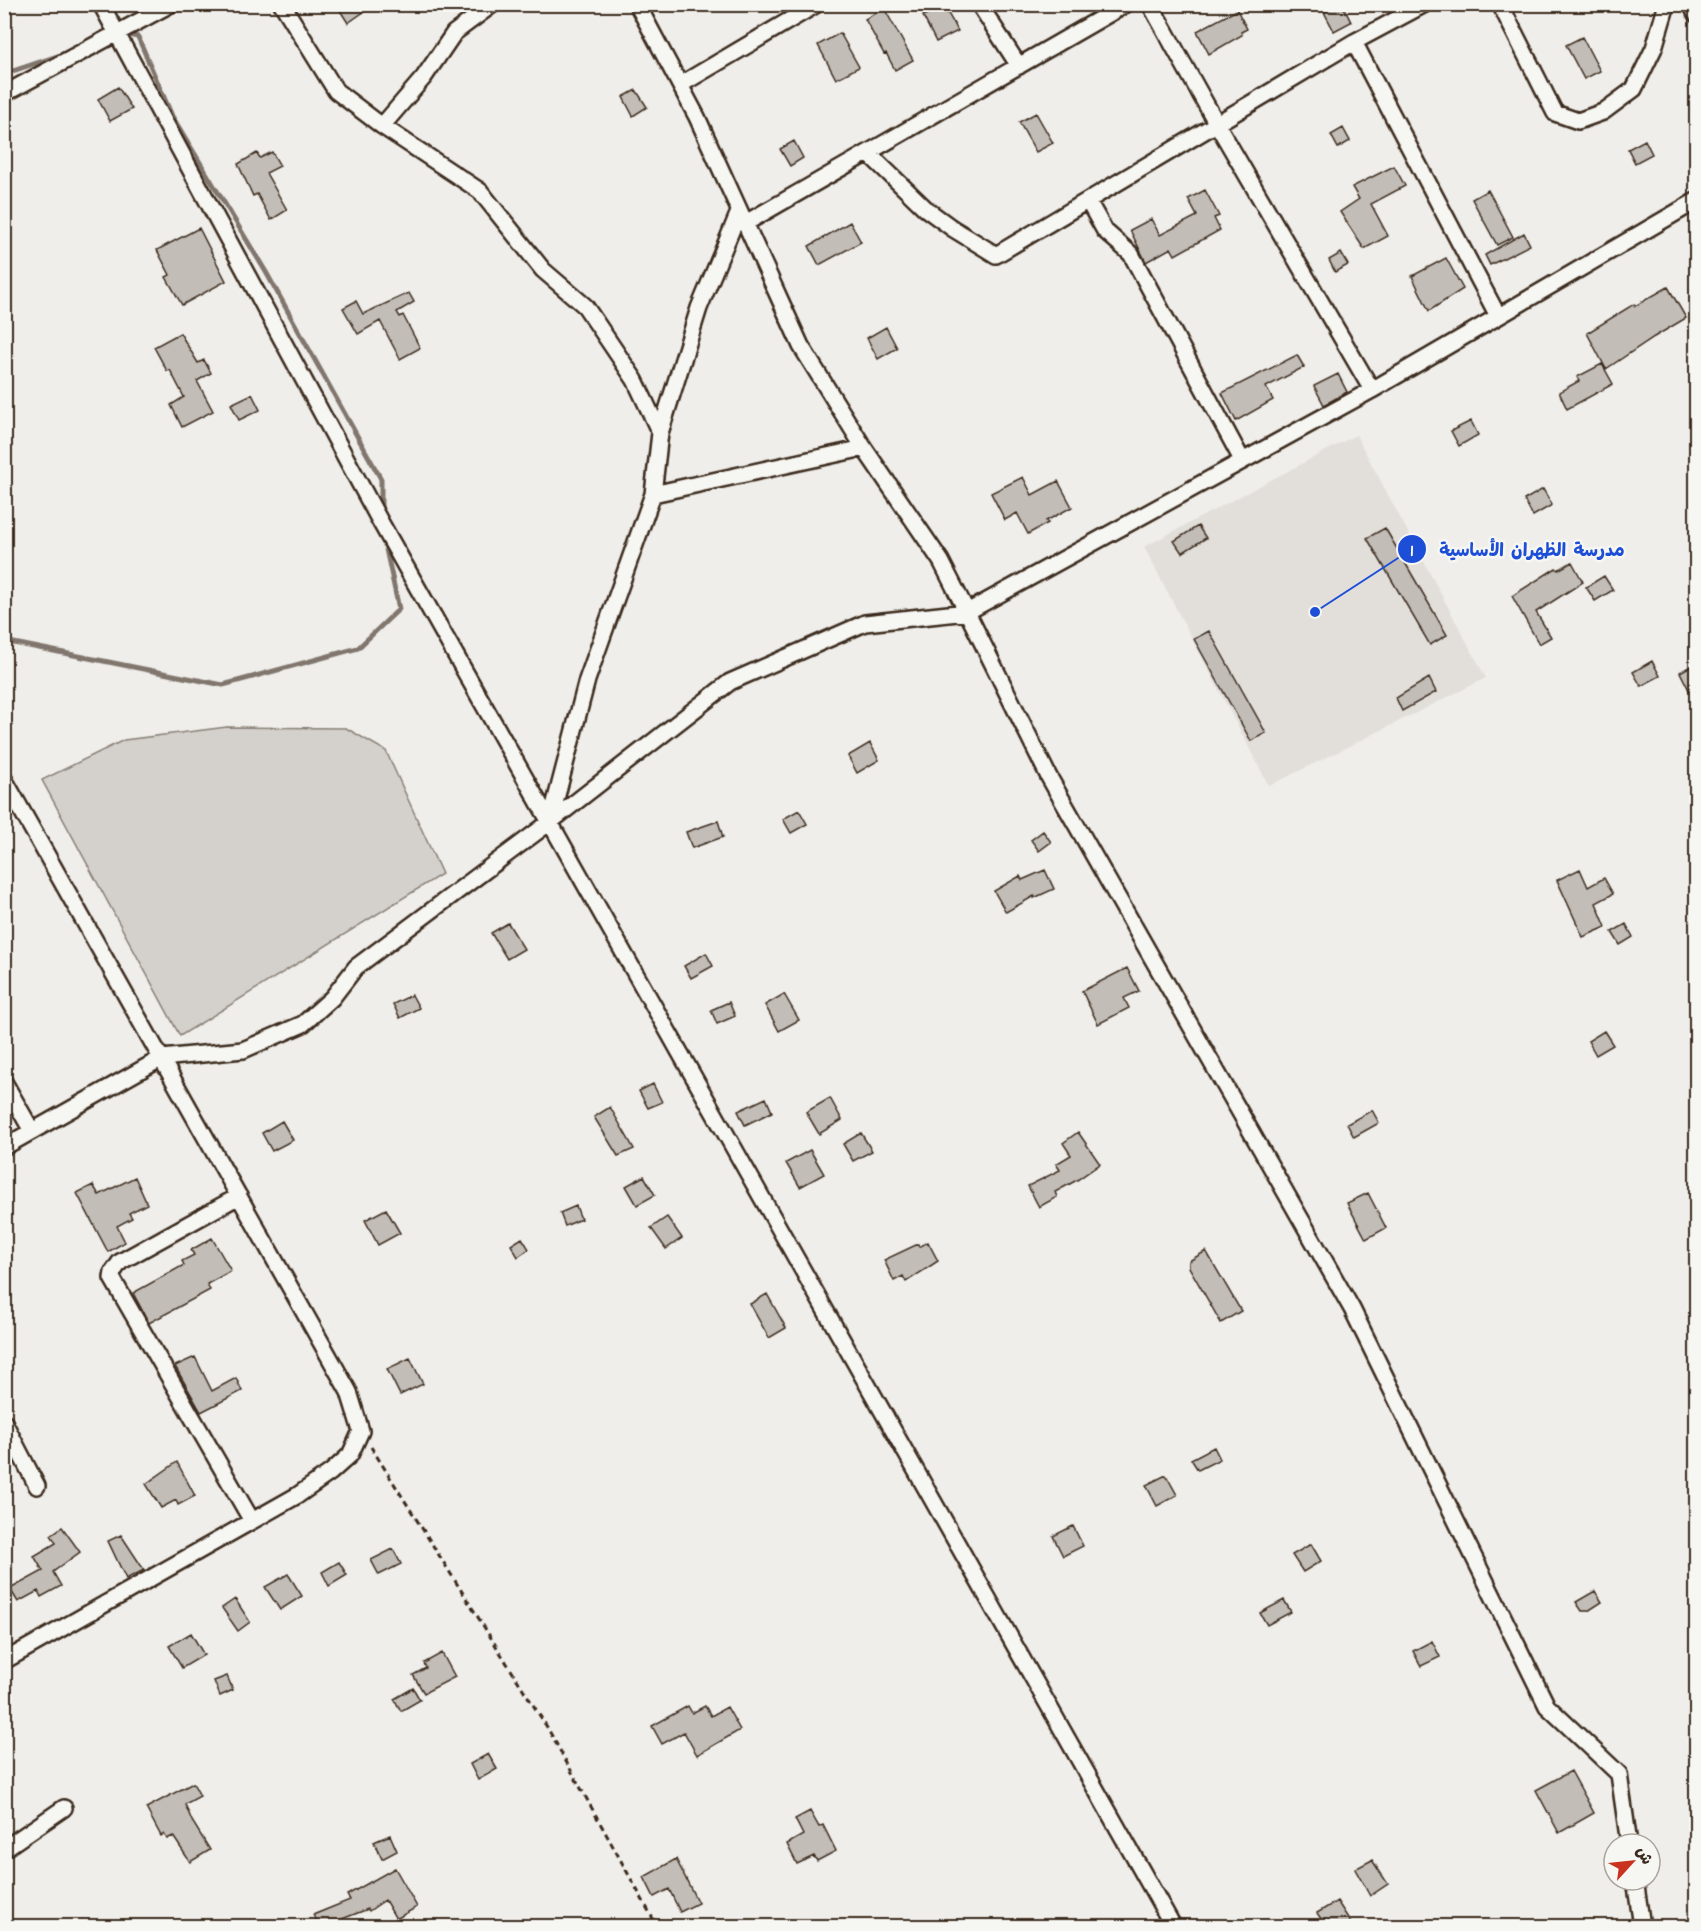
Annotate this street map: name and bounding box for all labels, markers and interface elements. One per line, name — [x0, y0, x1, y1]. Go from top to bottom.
callout: مدرسة الظهران الأساسية — [1397, 531, 1637, 567]
text: 1 — [1411, 538, 1414, 563]
text: مدرسة الظهران الأساسية — [1439, 538, 1625, 563]
north arrow — [1602, 1832, 1662, 1892]
text: ش — [1631, 1843, 1658, 1868]

